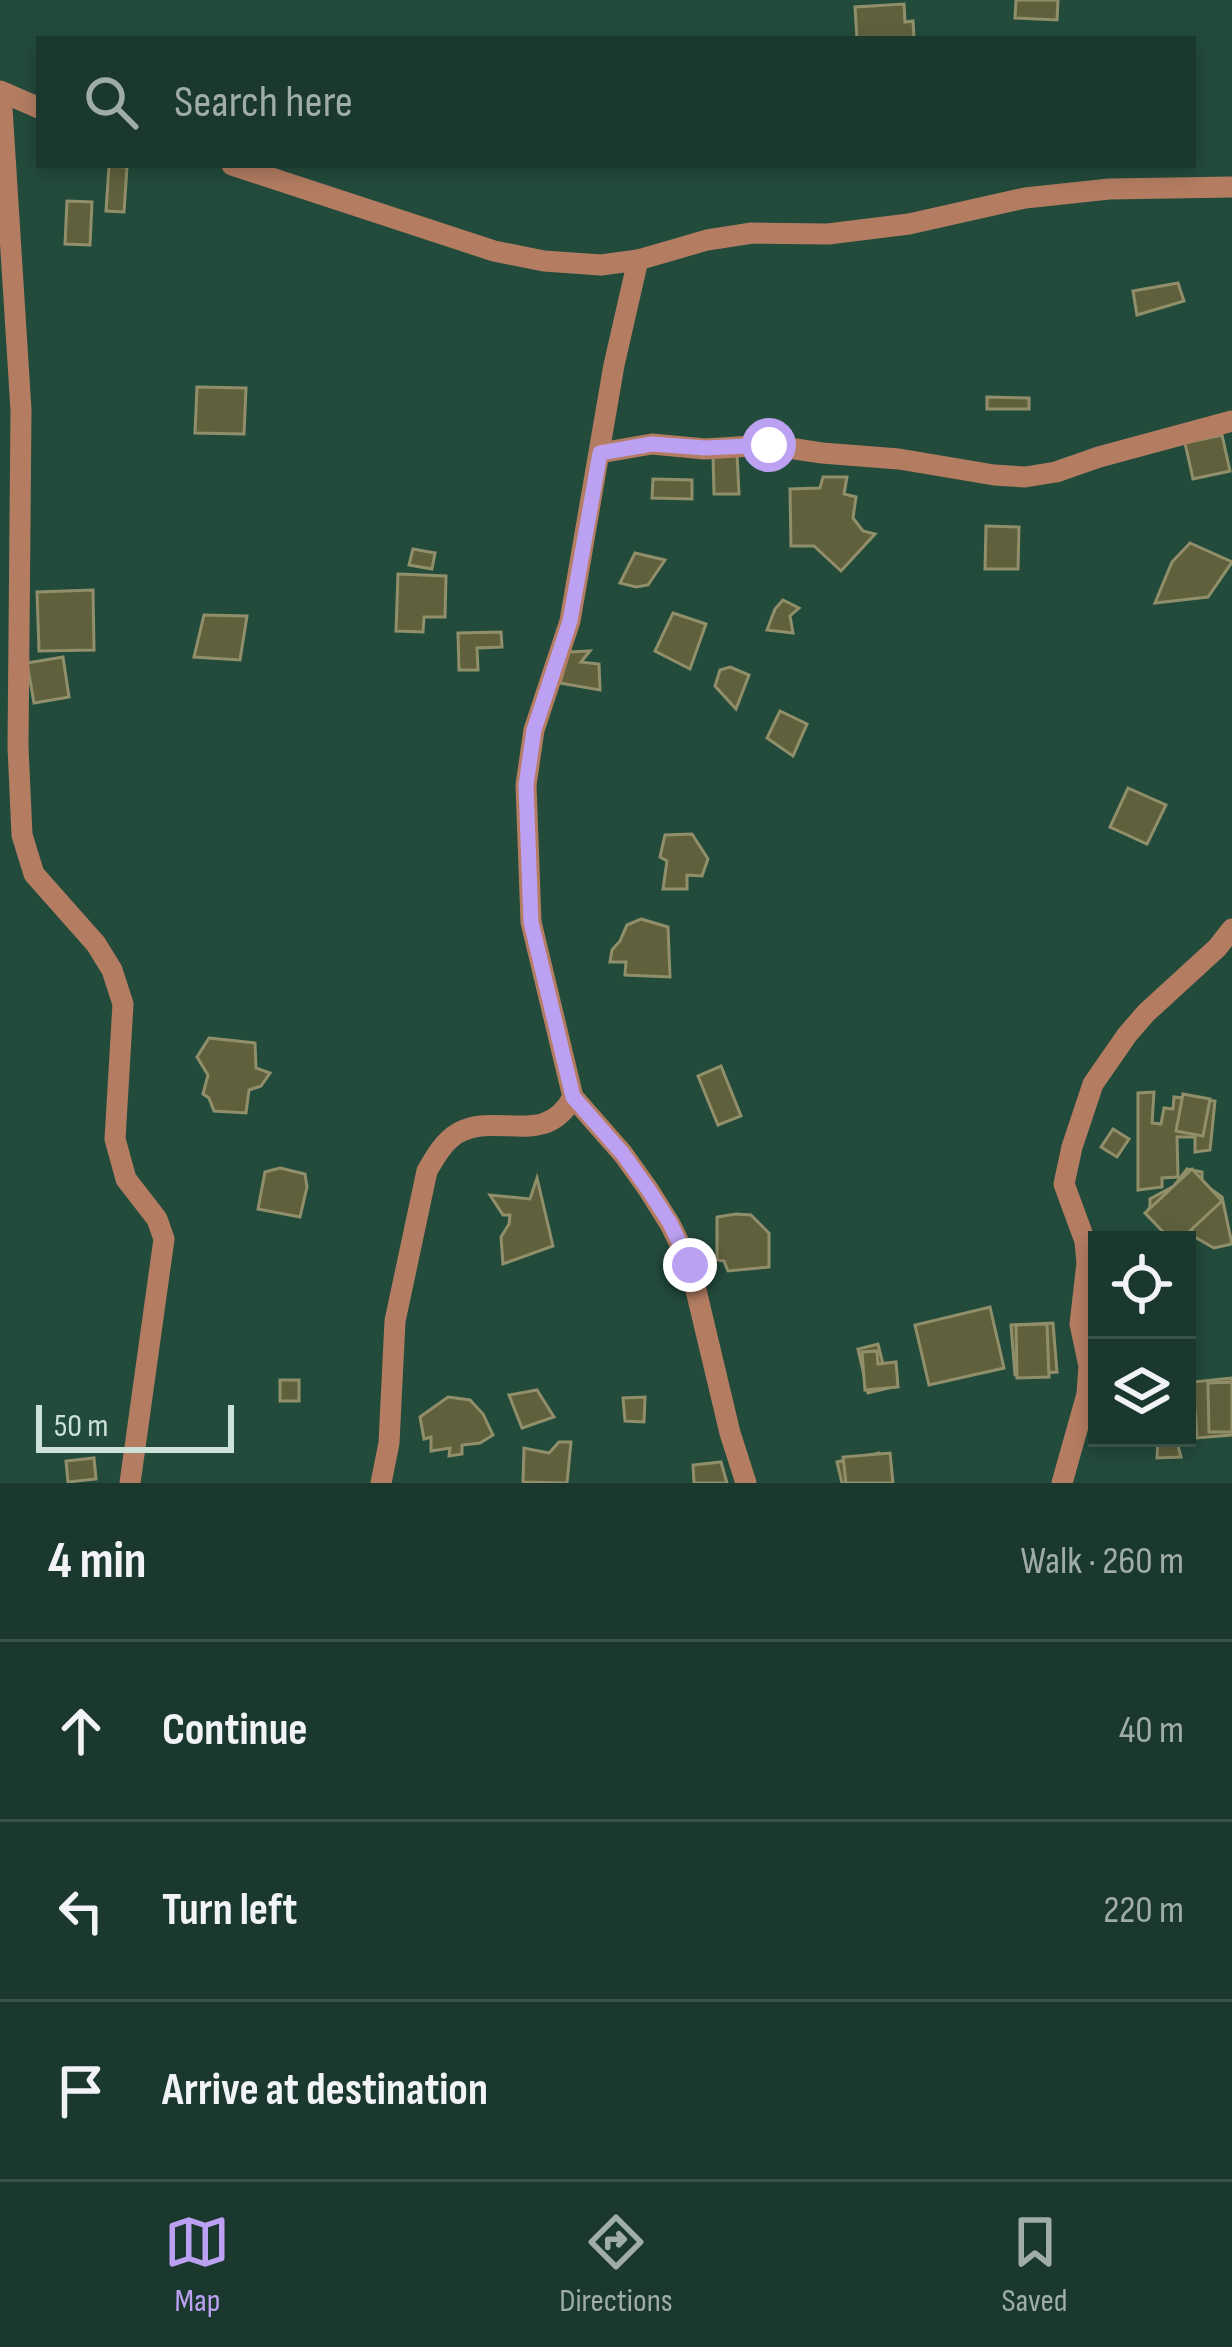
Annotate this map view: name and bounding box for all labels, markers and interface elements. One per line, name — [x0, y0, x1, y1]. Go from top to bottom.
search box — [36, 36, 1196, 168]
icon: search — [78, 69, 144, 135]
text: Search here — [174, 75, 353, 130]
route start — [742, 418, 796, 472]
map controls — [1088, 1231, 1196, 1447]
button: locate — [1088, 1231, 1196, 1339]
route end — [663, 1238, 717, 1292]
button: layers — [1088, 1339, 1196, 1447]
scale bar — [36, 1399, 234, 1452]
text: 50 m — [54, 1406, 108, 1446]
text: 4 min — [48, 1531, 147, 1592]
text: Walk · 260 m — [1021, 1538, 1184, 1585]
icon: ahead — [48, 1698, 114, 1764]
text: Continue — [162, 1703, 308, 1758]
text: 40 m — [1119, 1707, 1184, 1754]
icon: left — [48, 1878, 114, 1944]
text: Turn left — [162, 1883, 297, 1938]
text: 220 m — [1103, 1887, 1184, 1934]
icon: arrive — [48, 2058, 114, 2124]
text: Arrive at destination — [162, 2063, 488, 2118]
tab: Map — [164, 2209, 230, 2321]
tab: Directions — [559, 2209, 673, 2321]
tab: Saved — [1001, 2209, 1068, 2321]

